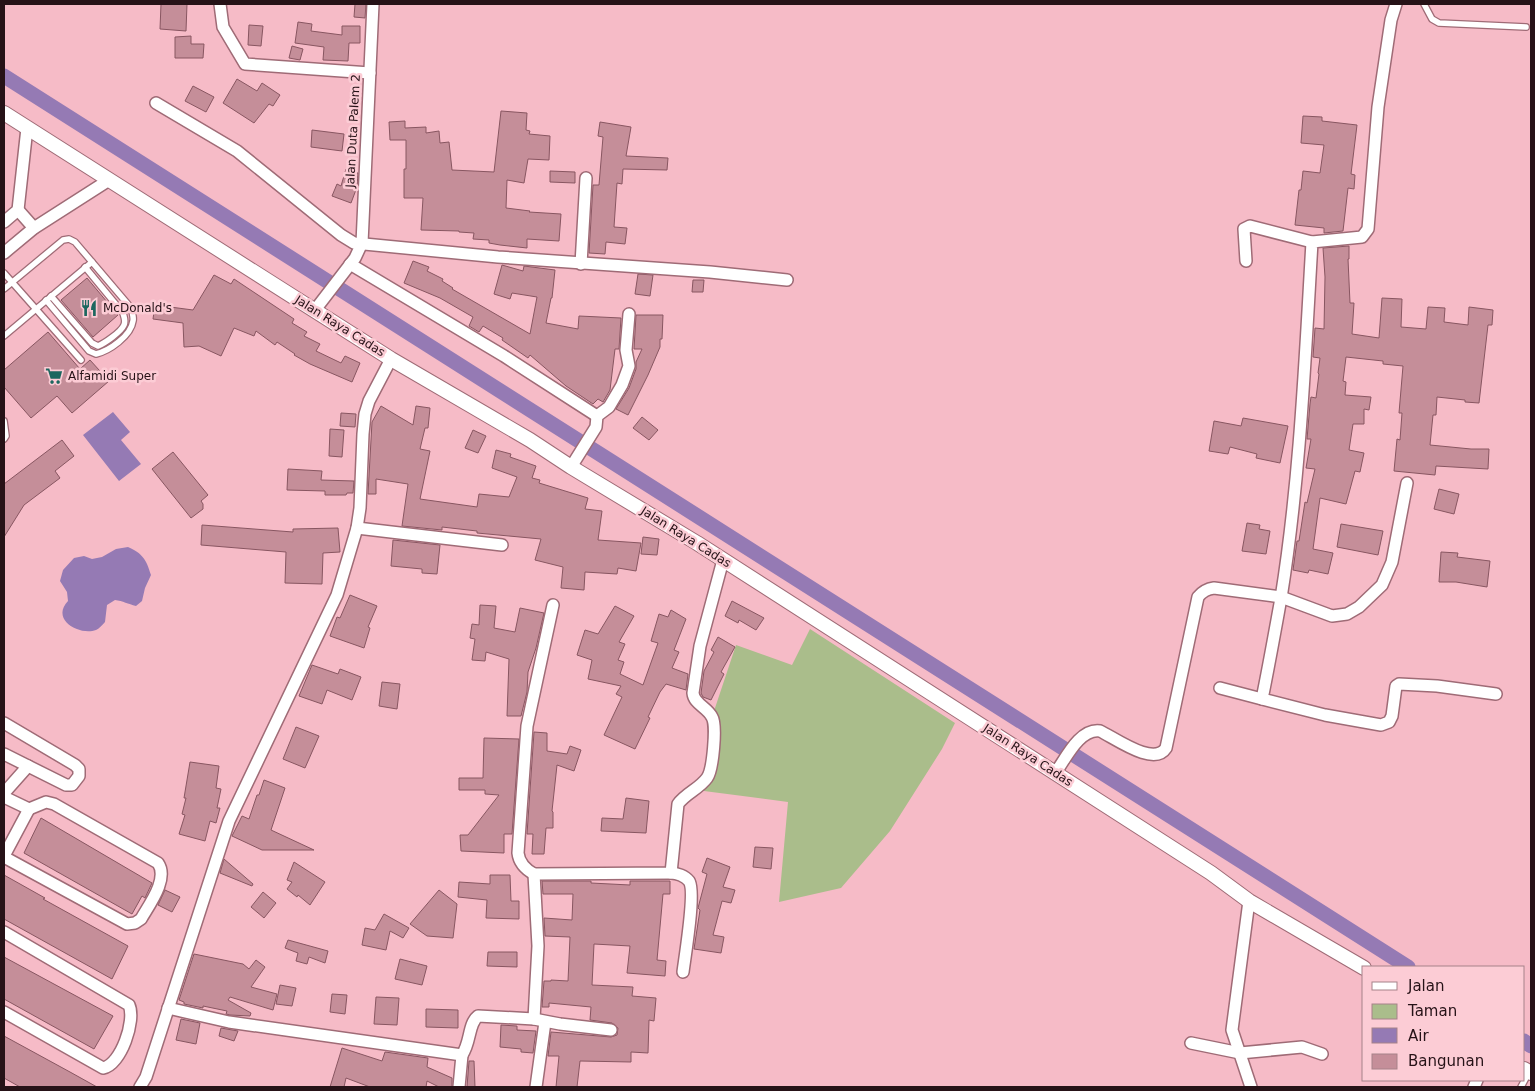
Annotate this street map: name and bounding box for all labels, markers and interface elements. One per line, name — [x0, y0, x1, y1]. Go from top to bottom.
street label: Jalan Duta Palem 2 — [343, 74, 363, 189]
street label: Jalan Raya Cadas — [291, 292, 388, 359]
restaurant icon: McDonald's — [79, 298, 99, 318]
place label: McDonald's — [103, 301, 172, 315]
supermarket icon: Alfamidi Super — [44, 366, 64, 386]
place label: Alfamidi Super — [68, 369, 156, 383]
street label: Jalan Raya Cadas — [637, 503, 734, 570]
street label: Jalan Raya Cadas — [980, 720, 1075, 789]
legend — [1362, 966, 1525, 1081]
text: Jalan — [1407, 977, 1444, 995]
text: Taman — [1407, 1002, 1457, 1020]
text: Air — [1408, 1027, 1429, 1045]
text: Bangunan — [1408, 1052, 1484, 1070]

